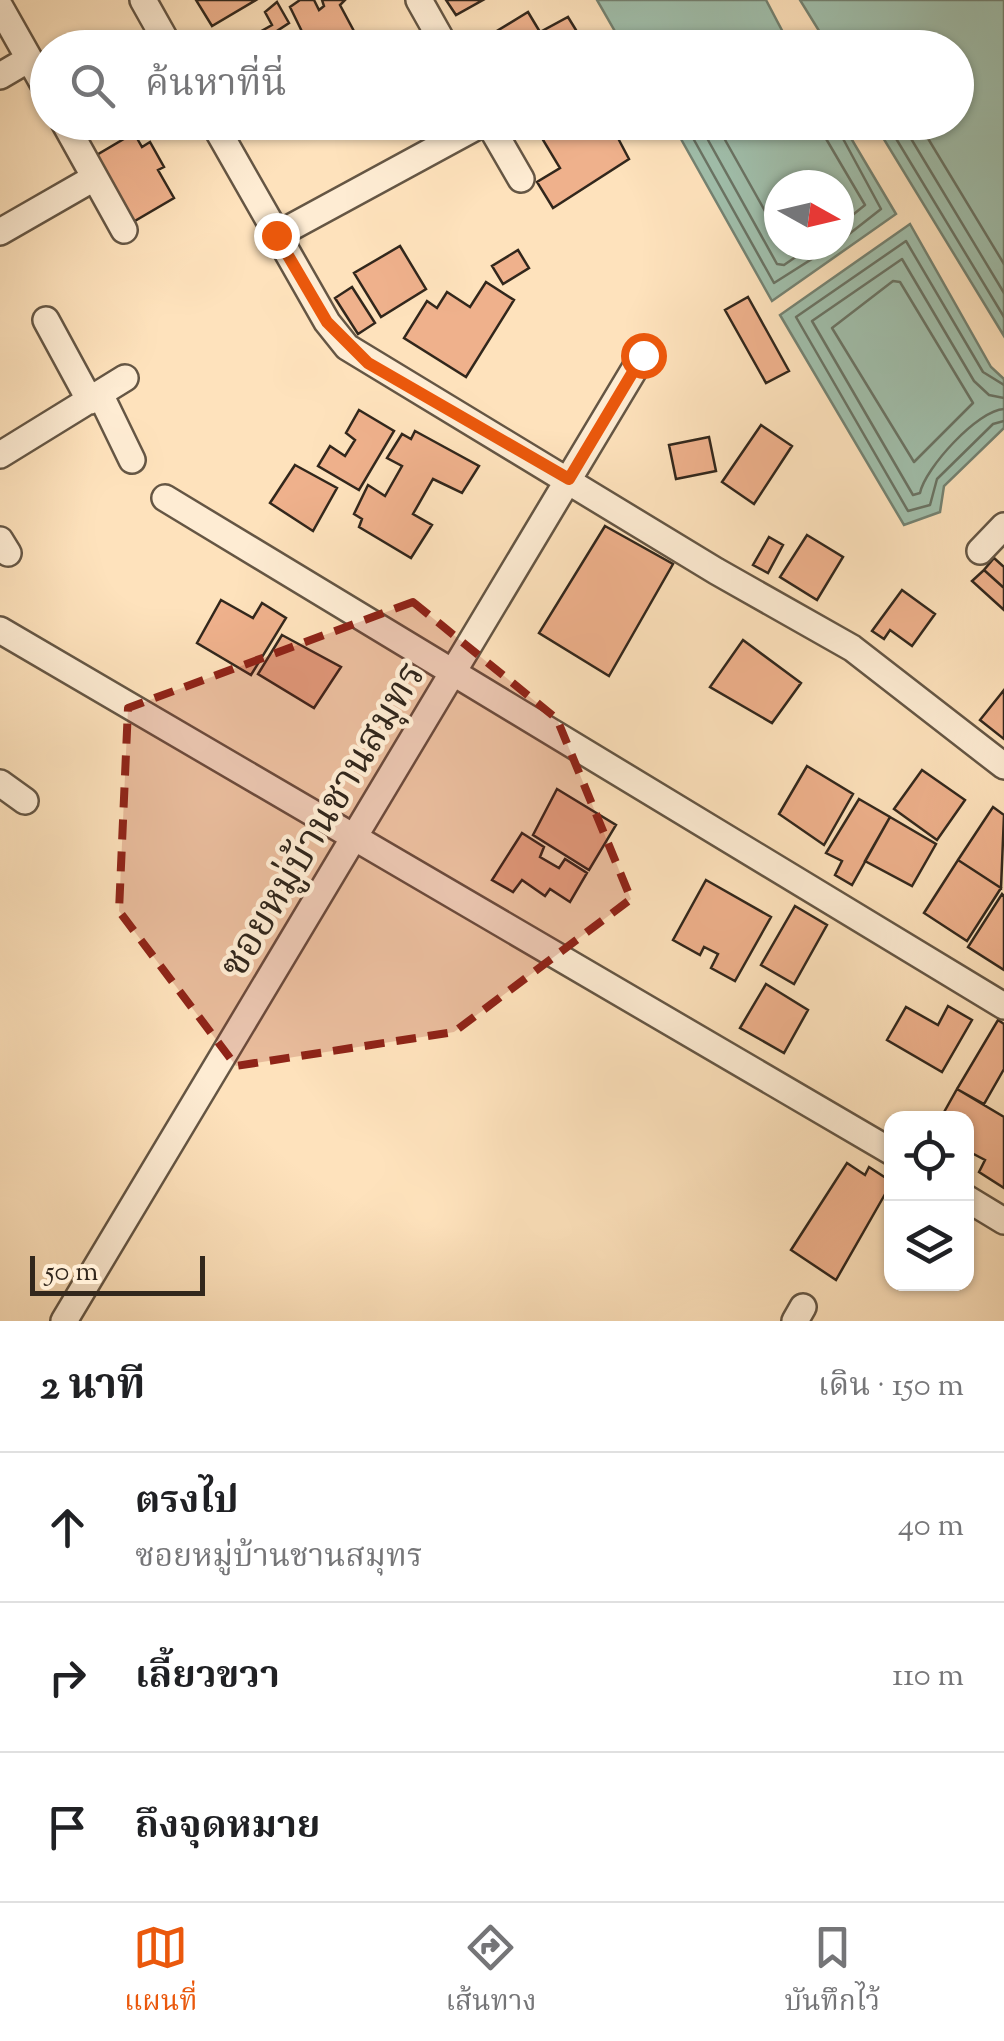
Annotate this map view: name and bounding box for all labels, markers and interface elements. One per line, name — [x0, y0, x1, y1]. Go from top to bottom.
search box — [30, 30, 974, 140]
icon: search — [65, 58, 120, 113]
text: ค้นหาที่นี่ — [145, 59, 286, 113]
north arrow — [764, 170, 854, 260]
route end — [254, 213, 300, 259]
route start — [621, 333, 667, 379]
street label: ซอยหมู่บ้านชานสมุทร — [208, 653, 442, 990]
map controls — [884, 1111, 974, 1291]
button: locate — [884, 1111, 974, 1201]
button: layers — [884, 1201, 974, 1291]
scale bar — [30, 1251, 205, 1296]
text: 50 m — [45, 1253, 99, 1293]
text: 2 นาที — [40, 1358, 145, 1418]
text: เดิน · 150 m — [818, 1364, 964, 1410]
text: ตรงไป — [135, 1476, 239, 1530]
icon: ahead — [40, 1500, 95, 1555]
text: 40 m — [898, 1504, 964, 1550]
text: ซอยหมู่บ้านชานสมุทร — [135, 1535, 423, 1581]
icon: right — [40, 1650, 95, 1705]
text: เลี้ยวขวา — [135, 1651, 280, 1705]
text: 110 m — [892, 1654, 964, 1700]
icon: arrive — [40, 1800, 95, 1855]
text: ถึงจุดหมาย — [135, 1801, 320, 1855]
tab: แผนที่ — [124, 1920, 197, 2025]
tab: เส้นทาง — [445, 1920, 537, 2025]
tab: บันทึกไว้ — [785, 1920, 880, 2025]

